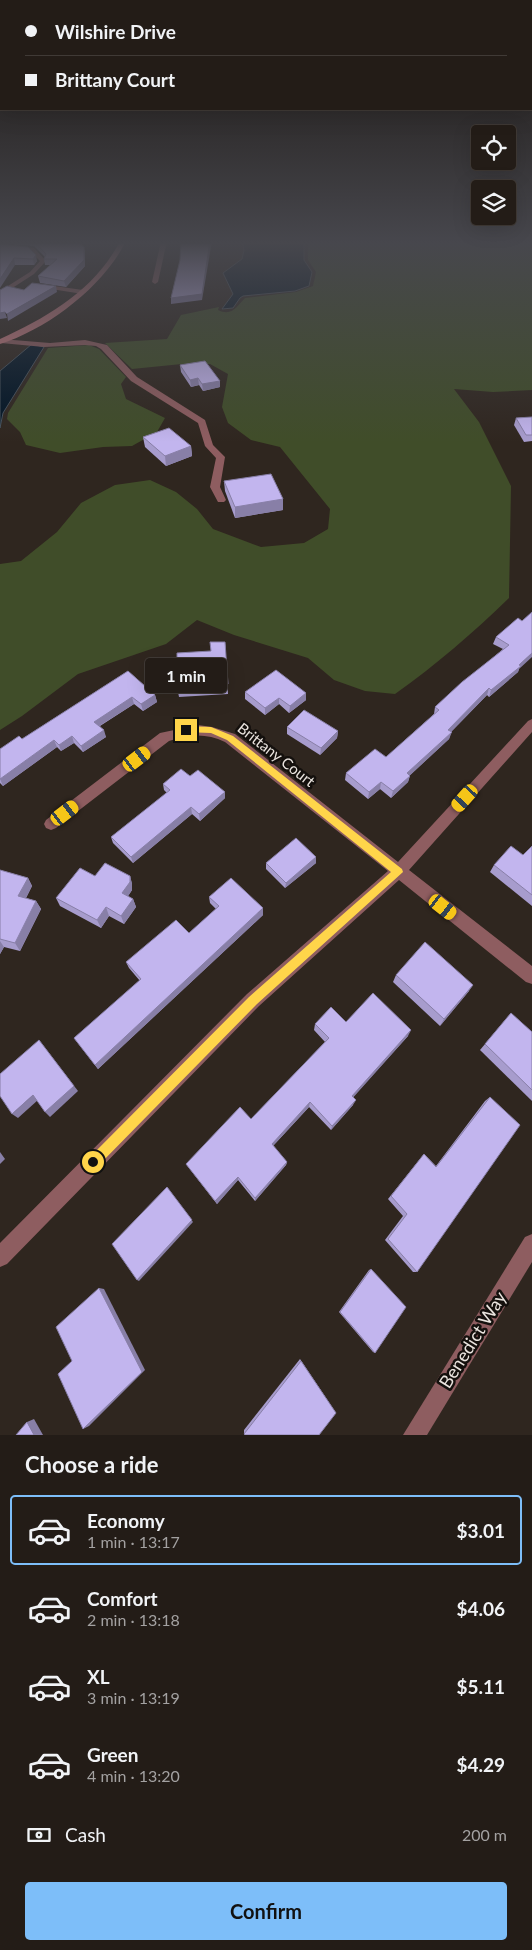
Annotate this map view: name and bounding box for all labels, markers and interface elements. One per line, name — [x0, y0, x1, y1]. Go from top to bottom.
text: Wilshire Drive — [55, 20, 176, 43]
text: Brittany Court — [55, 68, 175, 91]
map controls — [471, 125, 516, 225]
button: locate — [471, 125, 516, 170]
button: layers — [471, 180, 516, 225]
callout: 1 min — [145, 658, 227, 692]
text: 1 min — [166, 666, 206, 685]
street label: Brittany Court — [234, 718, 319, 790]
route end — [175, 719, 197, 741]
car — [120, 744, 153, 774]
car — [449, 782, 480, 814]
car — [48, 798, 81, 828]
car — [426, 892, 459, 922]
route start — [82, 1151, 104, 1173]
street label: Benedict Way — [434, 1286, 511, 1392]
text: Choose a ride — [25, 1451, 159, 1478]
icon: car — [27, 1508, 72, 1553]
text: Economy — [87, 1509, 165, 1532]
text: $3.01 — [456, 1519, 505, 1542]
text: 1 min · 13:17 — [87, 1532, 180, 1551]
icon: car — [27, 1586, 72, 1631]
text: Comfort — [87, 1587, 158, 1610]
text: $4.06 — [456, 1597, 505, 1620]
text: 2 min · 13:18 — [87, 1610, 180, 1629]
icon: car — [27, 1664, 72, 1709]
text: XL — [87, 1665, 110, 1688]
text: $5.11 — [456, 1675, 505, 1698]
text: 3 min · 13:19 — [87, 1688, 180, 1707]
icon: car — [27, 1742, 72, 1787]
text: Green — [87, 1743, 138, 1766]
text: $4.29 — [456, 1753, 505, 1776]
text: 4 min · 13:20 — [87, 1766, 180, 1785]
icon: cash — [25, 1821, 53, 1849]
text: Cash — [65, 1823, 106, 1846]
text: 200 m — [462, 1825, 507, 1844]
button: Confirm — [25, 1882, 507, 1940]

